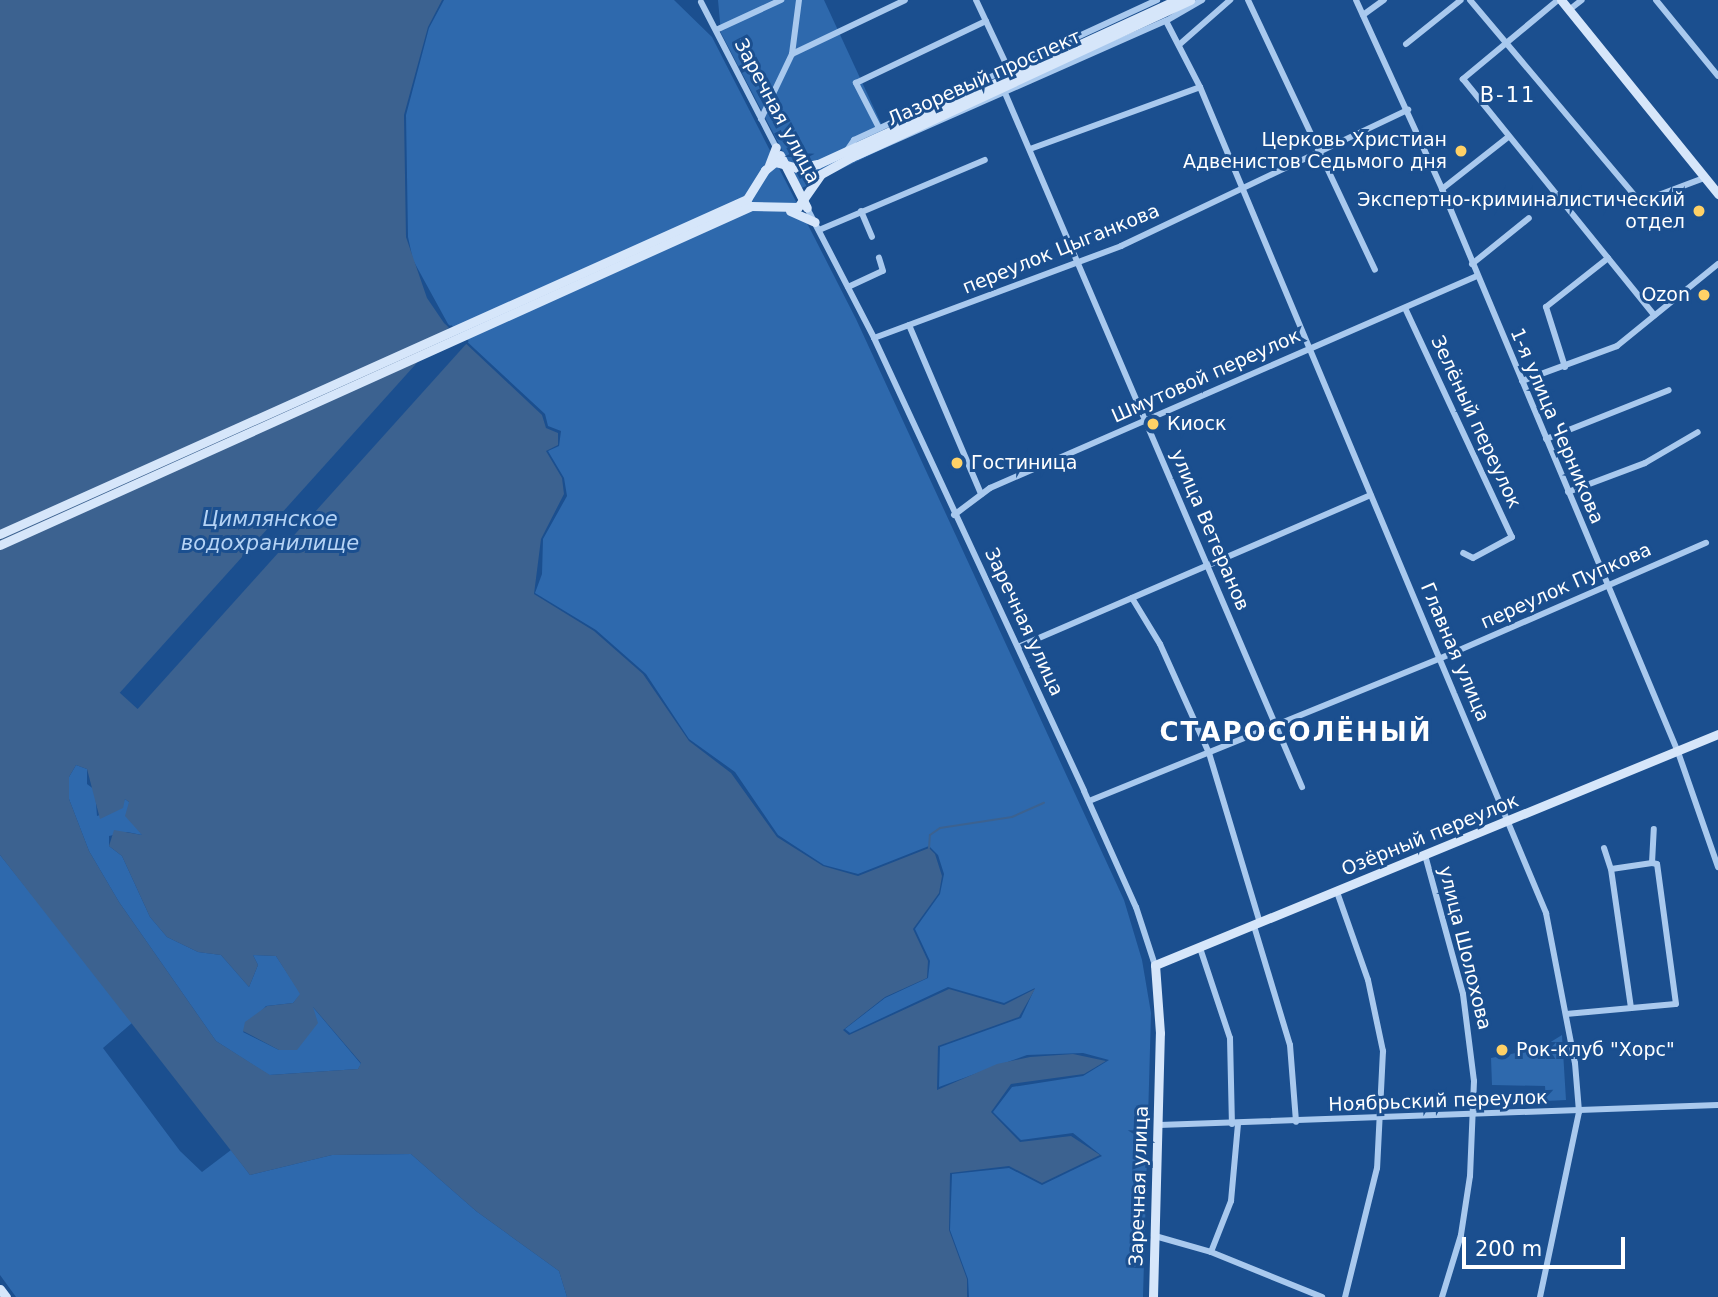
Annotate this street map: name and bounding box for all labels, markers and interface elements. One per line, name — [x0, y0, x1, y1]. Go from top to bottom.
street label: Лазоревый проспект — [884, 25, 1084, 131]
street label: Заречная улица — [729, 35, 825, 187]
district label: В-11 — [1480, 82, 1536, 108]
place label: Церковь Христиан Адвенистов Седьмого дня — [1183, 129, 1447, 173]
marker: Церковь Христиан Адвенистов Седьмого дня — [1453, 143, 1469, 159]
place label: Экспертно-криминалистический отдел — [1357, 189, 1685, 233]
street label: переулок Цыганкова — [959, 199, 1163, 299]
marker: Экспертно-криминалистический отдел — [1691, 203, 1707, 219]
place label: Ozon — [1641, 284, 1690, 306]
marker: Ozon — [1696, 287, 1712, 303]
street label: Шмутовой переулок — [1108, 324, 1304, 428]
street label: 1-я улица Черникова — [1505, 325, 1609, 527]
street label: Зелёный переулок — [1426, 332, 1526, 512]
place label: Киоск — [1167, 413, 1226, 435]
marker: Киоск — [1145, 416, 1161, 432]
street label: улица Ветеранов — [1166, 446, 1254, 614]
place label: Гостиница — [971, 452, 1077, 474]
marker: Гостиница — [949, 455, 965, 471]
water label: Цимлянское водохранилище — [181, 506, 359, 556]
street label: переулок Пупкова — [1477, 538, 1655, 634]
street label: Заречная улица — [980, 544, 1068, 700]
street label: Главная улица — [1416, 579, 1494, 725]
district label: СТАРОCОЛЁНЫЙ — [1161, 717, 1431, 749]
street label: Озёрный переулок — [1338, 789, 1522, 881]
street label: улица Шолохова — [1434, 864, 1496, 1032]
place label: Рок-клуб "Хорс" — [1516, 1039, 1675, 1061]
marker: Рок-клуб "Хорс" — [1494, 1042, 1510, 1058]
street label: Ноябрьский переулок — [1328, 1086, 1548, 1116]
street label: Заречная улица — [1125, 1105, 1153, 1267]
scale bar — [1466, 1224, 1629, 1268]
text: 200 m — [1475, 1237, 1542, 1261]

